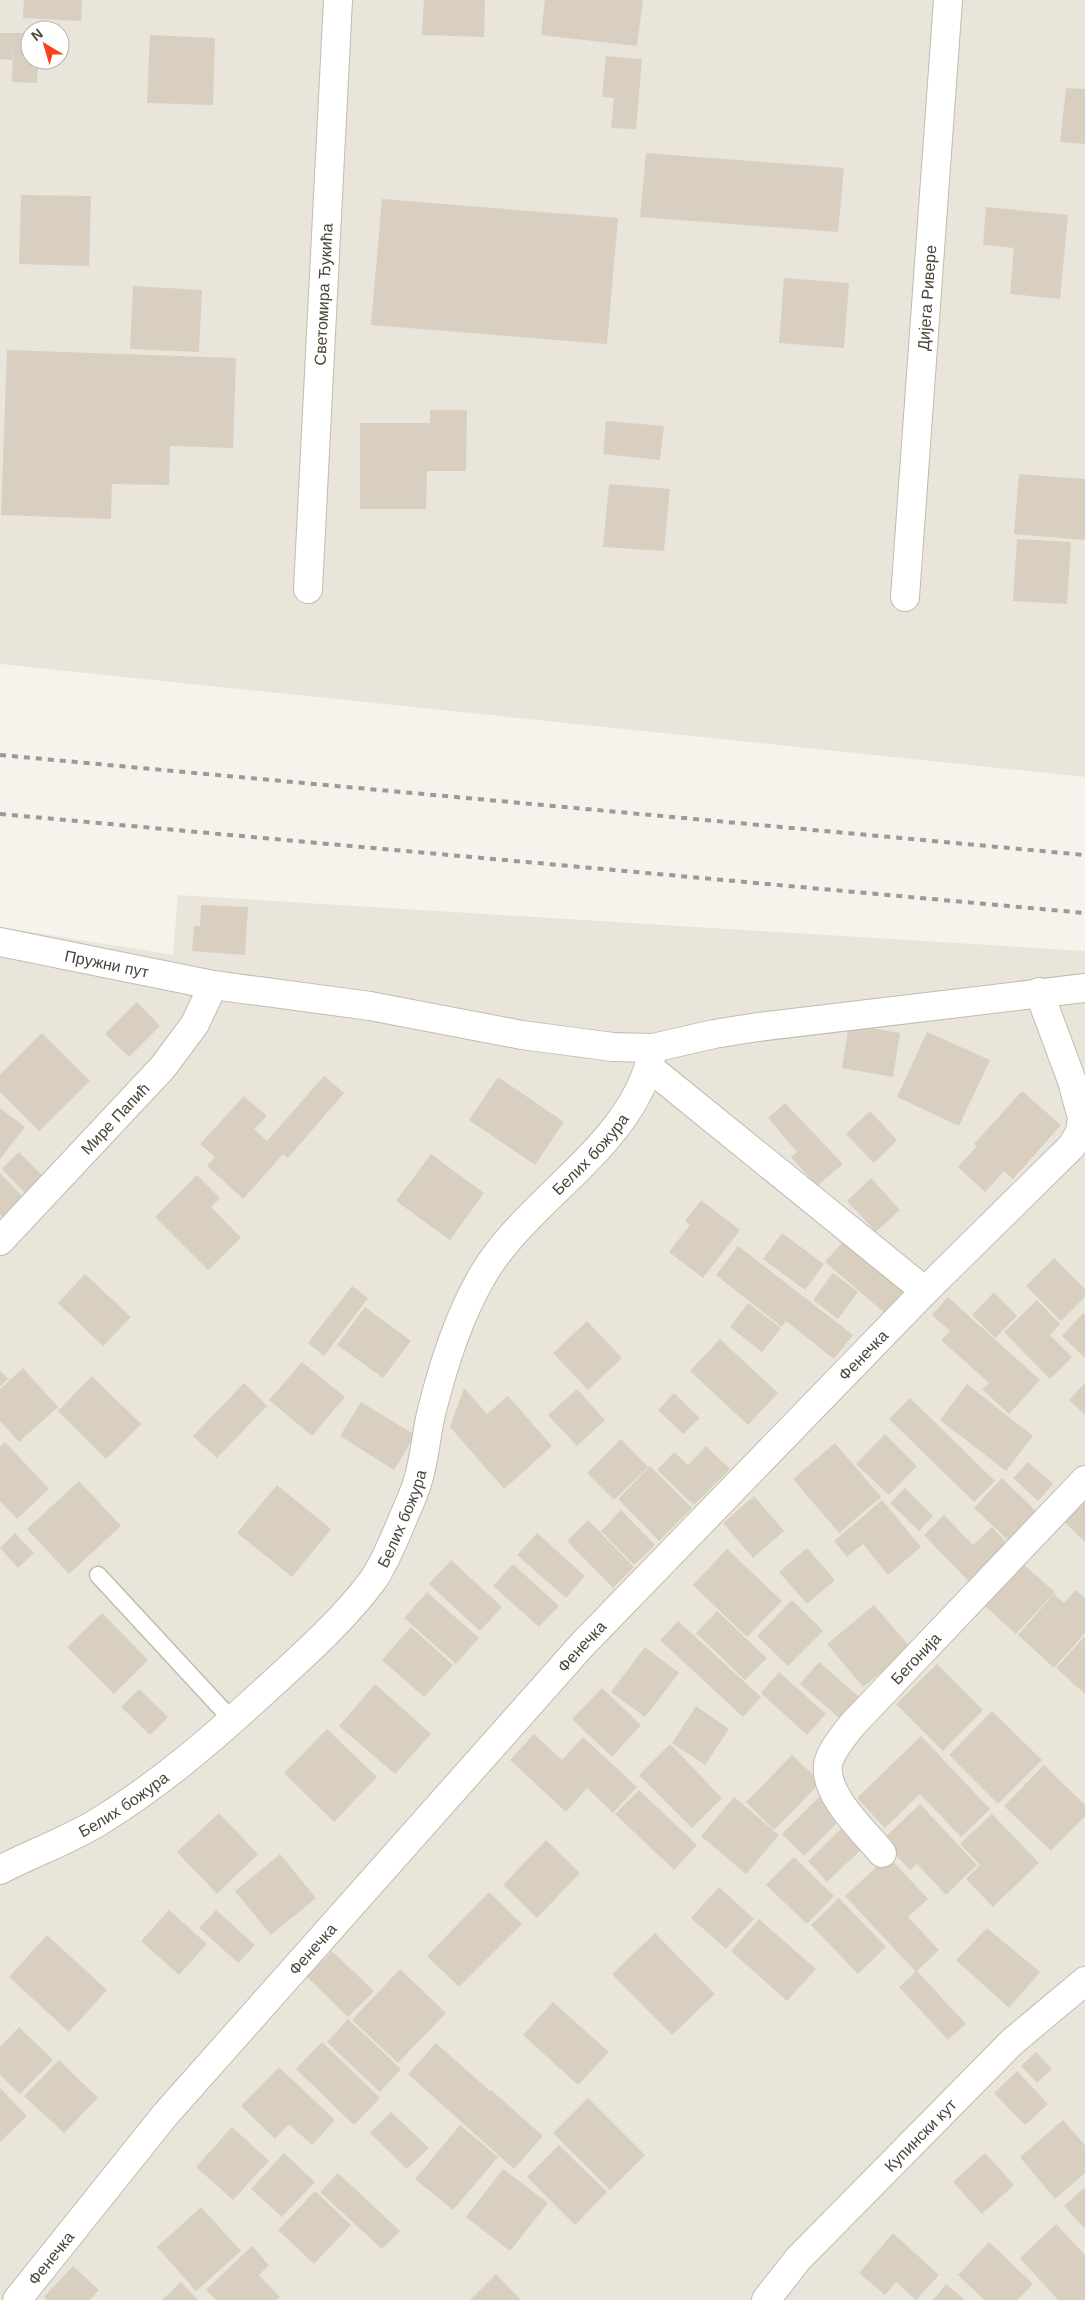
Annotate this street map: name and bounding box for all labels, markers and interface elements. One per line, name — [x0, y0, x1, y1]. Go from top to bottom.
north arrow — [20, 20, 70, 70]
text: N — [28, 25, 46, 44]
street label: Светомира Ђукића — [311, 223, 335, 366]
street label: Дијега Ривере — [914, 244, 939, 351]
street label: Пружни пут — [63, 947, 151, 980]
street label: Мире Папић — [77, 1079, 152, 1158]
street label: Белих божура — [549, 1110, 632, 1198]
street label: Фенечка — [835, 1326, 891, 1384]
street label: Белих божура — [374, 1468, 429, 1570]
street label: Фенечка — [554, 1617, 609, 1675]
street label: Бегонија — [887, 1629, 944, 1687]
street label: Белих божура — [76, 1768, 171, 1840]
street label: Фенечка — [285, 1920, 340, 1978]
street label: Купински кут — [881, 2095, 960, 2175]
street label: Фенечка — [24, 2228, 77, 2288]

